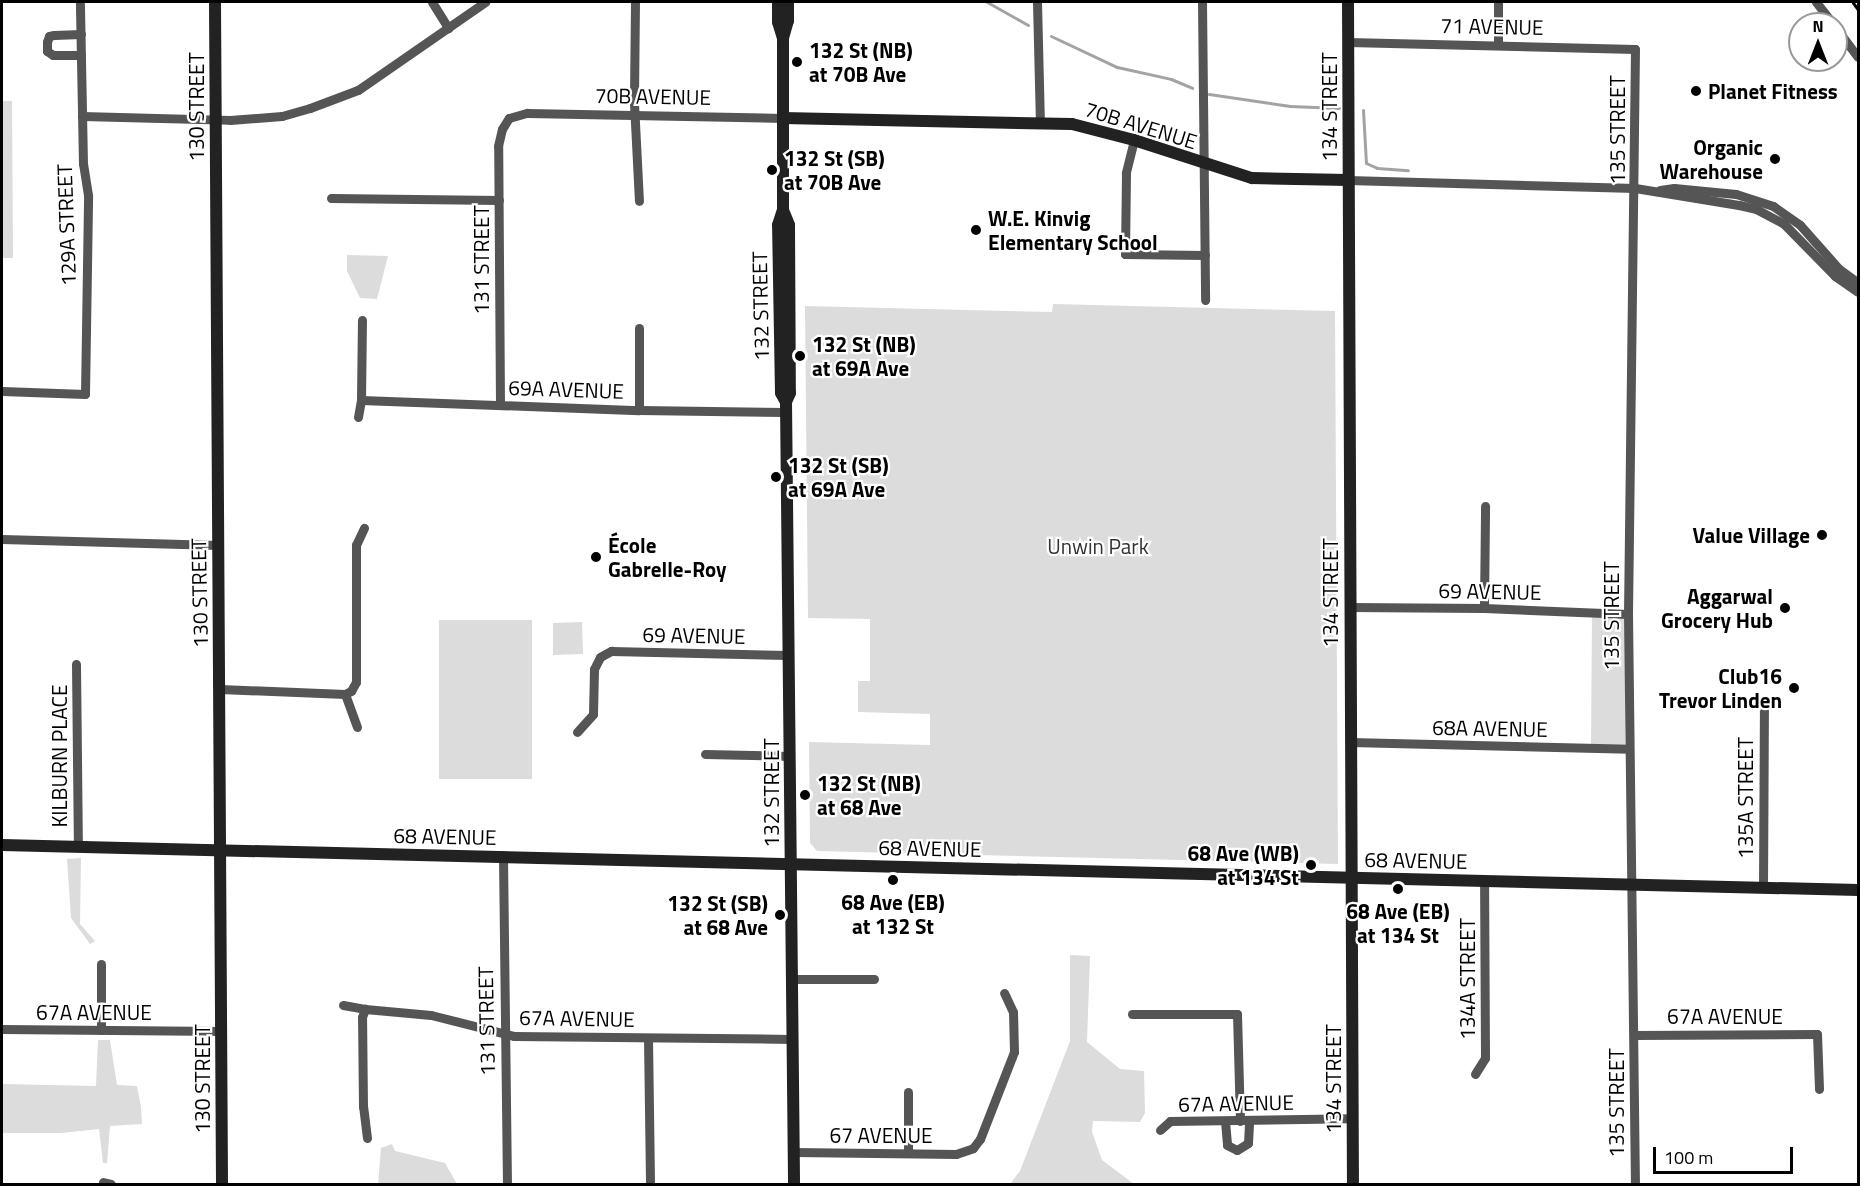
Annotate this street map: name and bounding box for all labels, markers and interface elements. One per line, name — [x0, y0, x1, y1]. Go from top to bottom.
north arrow — [1788, 12, 1848, 72]
street label: 71 AVENUE — [1440, 13, 1544, 39]
text: N — [1812, 14, 1824, 38]
place label: 132 St (NB) at 70B Ave — [809, 37, 913, 87]
street label: 130 STREET — [183, 52, 209, 162]
street label: 134 STREET — [1316, 52, 1342, 162]
marker: 132 St (NB) at 70B Ave — [790, 55, 804, 69]
street label: 135 STREET — [1604, 75, 1630, 185]
place label: Planet Fitness — [1708, 78, 1838, 104]
street label: 70B AVENUE — [595, 82, 711, 110]
marker: Planet Fitness — [1689, 84, 1703, 98]
street label: 70B AVENUE — [1082, 96, 1200, 154]
place label: Organic Warehouse — [1660, 134, 1763, 184]
place label: 132 St (SB) at 70B Ave — [784, 145, 885, 195]
marker: Organic Warehouse — [1768, 152, 1782, 166]
marker: 132 St (SB) at 70B Ave — [765, 163, 779, 177]
street label: 129A STREET — [51, 164, 81, 286]
street label: 131 STREET — [468, 205, 494, 315]
place label: W.E. Kinvig Elementary School — [988, 205, 1158, 255]
marker: W.E. Kinvig Elementary School — [969, 223, 983, 237]
street label: 132 STREET — [746, 251, 774, 361]
place label: 132 St (NB) at 69A Ave — [812, 331, 916, 381]
marker: 132 St (NB) at 69A Ave — [793, 349, 807, 363]
street label: 69A AVENUE — [508, 374, 624, 404]
place label: 132 St (SB) at 69A Ave — [788, 452, 889, 502]
marker: 132 St (SB) at 69A Ave — [769, 470, 783, 484]
place label: Value Village — [1692, 522, 1810, 548]
marker: Value Village — [1815, 528, 1829, 542]
place label: École Gabrelle-Roy — [608, 532, 726, 582]
park label: Unwin Park — [1047, 533, 1149, 559]
street label: 130 STREET — [185, 538, 213, 648]
street label: 134 STREET — [1317, 538, 1343, 648]
marker: École Gabrelle-Roy — [589, 550, 603, 564]
street label: 135 STREET — [1598, 561, 1624, 671]
street label: 69 AVENUE — [1438, 578, 1542, 604]
place label: Aggarwal Grocery Hub — [1661, 583, 1773, 633]
marker: Aggarwal Grocery Hub — [1778, 601, 1792, 615]
street label: 69 AVENUE — [642, 622, 746, 648]
place label: Club16 Trevor Linden — [1659, 663, 1782, 713]
marker: Club16 Trevor Linden — [1787, 681, 1801, 695]
street label: KILBURN PLACE — [46, 684, 72, 828]
street label: 68A AVENUE — [1432, 714, 1548, 742]
street label: 135A STREET — [1732, 737, 1758, 859]
street label: 132 STREET — [758, 738, 784, 848]
place label: 132 St (NB) at 68 Ave — [817, 770, 921, 820]
marker: 132 St (NB) at 68 Ave — [798, 788, 812, 802]
street label: 68 AVENUE — [393, 823, 497, 849]
street label: 68 AVENUE — [878, 835, 982, 861]
place label: 68 Ave (WB) at 134 St — [1188, 840, 1299, 890]
street label: 68 AVENUE — [1364, 847, 1468, 873]
marker: 68 Ave (WB) at 134 St — [1304, 858, 1318, 872]
marker: 68 Ave (EB) at 132 St — [886, 873, 900, 887]
marker: 68 Ave (EB) at 134 St — [1391, 882, 1405, 896]
place label: 68 Ave (EB) at 132 St — [841, 889, 945, 939]
place label: 132 St (SB) at 68 Ave — [667, 890, 768, 940]
place label: 68 Ave (EB) at 134 St — [1346, 898, 1450, 948]
marker: 132 St (SB) at 68 Ave — [773, 908, 787, 922]
street label: 134A STREET — [1454, 918, 1480, 1040]
street label: 131 STREET — [472, 966, 500, 1076]
street label: 67A AVENUE — [36, 999, 152, 1025]
street label: 67A AVENUE — [1667, 1003, 1783, 1029]
street label: 67A AVENUE — [519, 1004, 635, 1032]
street label: 130 STREET — [189, 1024, 215, 1134]
street label: 134 STREET — [1320, 1024, 1346, 1134]
street label: 135 STREET — [1603, 1048, 1629, 1158]
street label: 67A AVENUE — [1178, 1089, 1294, 1117]
street label: 67 AVENUE — [829, 1122, 933, 1148]
scale bar — [1656, 1135, 1796, 1173]
text: 100 m — [1664, 1144, 1713, 1171]

